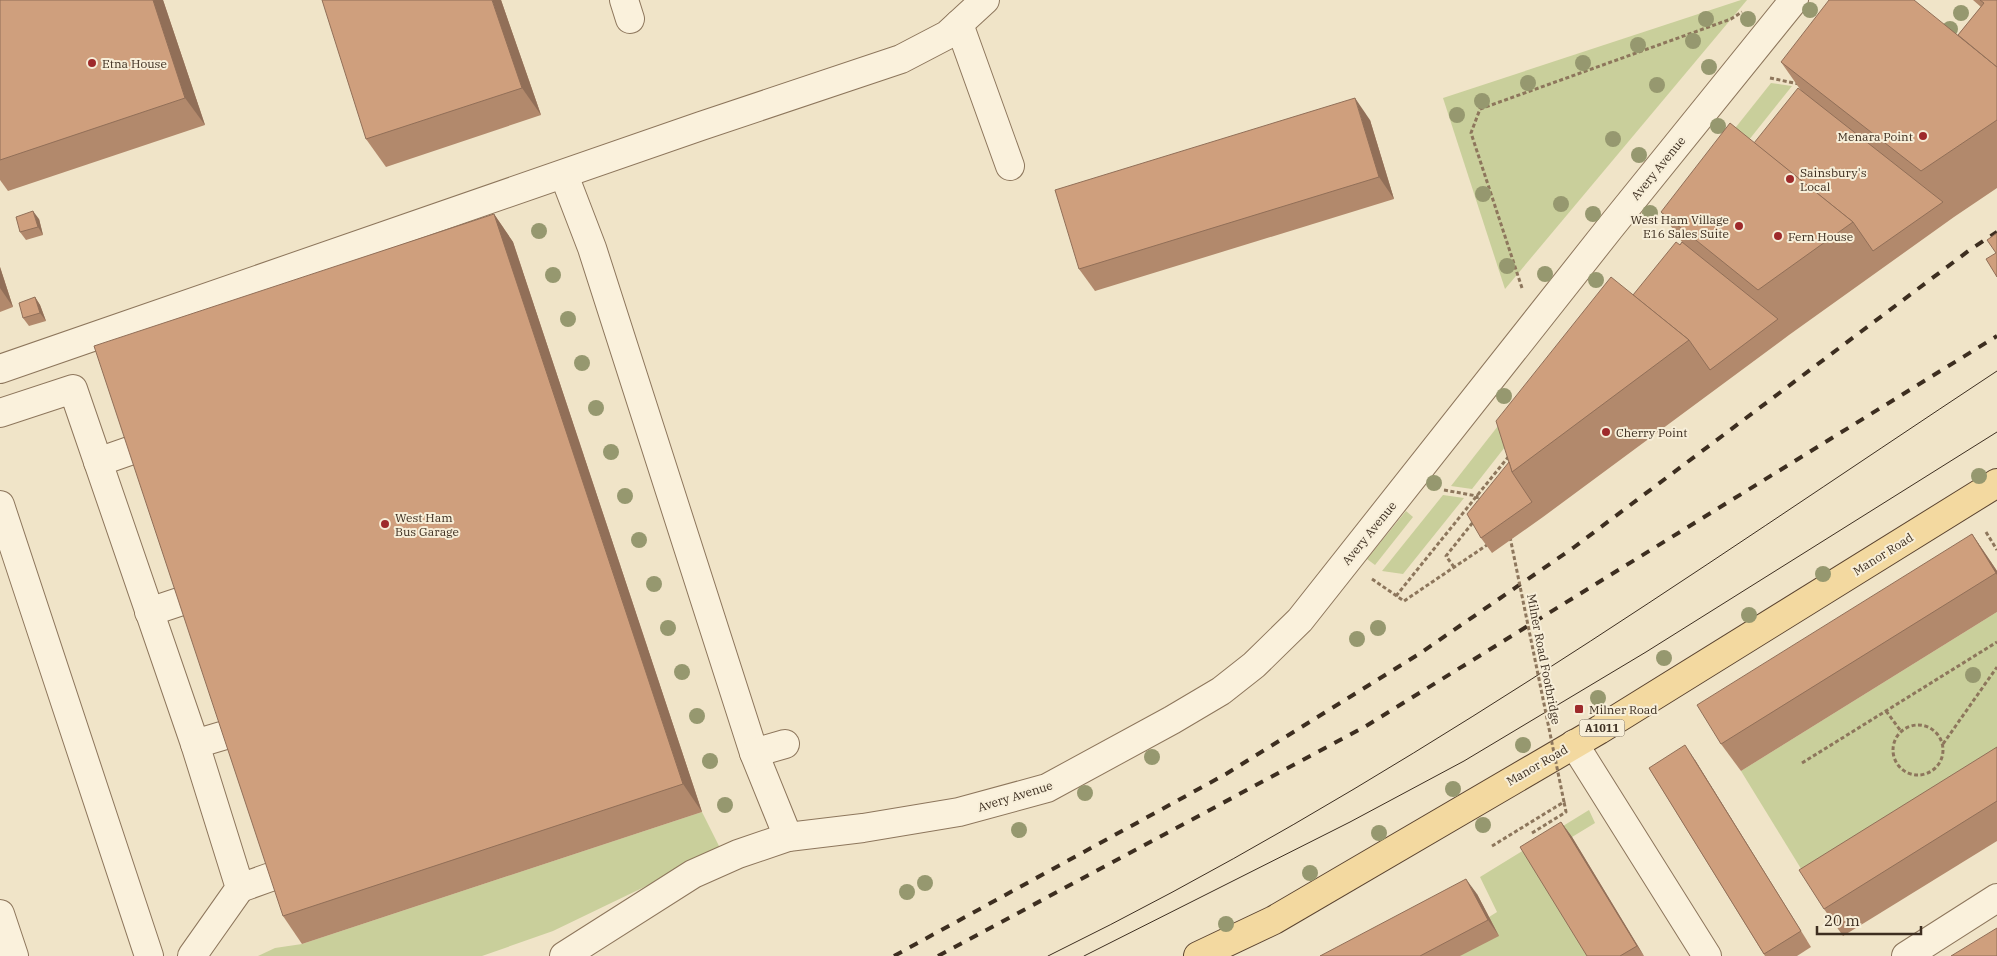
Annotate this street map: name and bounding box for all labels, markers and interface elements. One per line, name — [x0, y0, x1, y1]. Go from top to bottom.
place label: Etna House — [102, 56, 167, 71]
marker: Etna House — [86, 57, 98, 69]
place label: Menara Point — [1838, 129, 1913, 144]
marker: Menara Point — [1917, 130, 1929, 142]
street label: Avery Avenue — [1628, 133, 1688, 203]
place label: Sainsbury's Local — [1800, 165, 1867, 194]
marker: Sainsbury's Local — [1784, 173, 1796, 185]
place label: West Ham Village E16 Sales Suite — [1630, 212, 1729, 241]
marker: West Ham Village E16 Sales Suite — [1733, 220, 1745, 232]
place label: Fern House — [1788, 229, 1853, 244]
marker: Fern House — [1772, 230, 1784, 242]
place label: Cherry Point — [1616, 425, 1688, 440]
marker: Cherry Point — [1600, 426, 1612, 438]
street label: Avery Avenue — [1339, 498, 1399, 568]
place label: West Ham Bus Garage — [395, 510, 459, 539]
marker: West Ham Bus Garage — [379, 518, 391, 530]
street label: Manor Road — [1850, 530, 1916, 578]
street label: Milner Road Footbridge — [1524, 592, 1564, 726]
place label: Milner Road — [1589, 702, 1658, 717]
marker: Milner Road — [1573, 703, 1585, 715]
road number: A1011 — [1580, 720, 1624, 736]
street label: Manor Road — [1504, 741, 1570, 789]
street label: Avery Avenue — [976, 777, 1054, 815]
scale bar — [1817, 904, 1921, 936]
text: 20 m — [1824, 911, 1860, 930]

